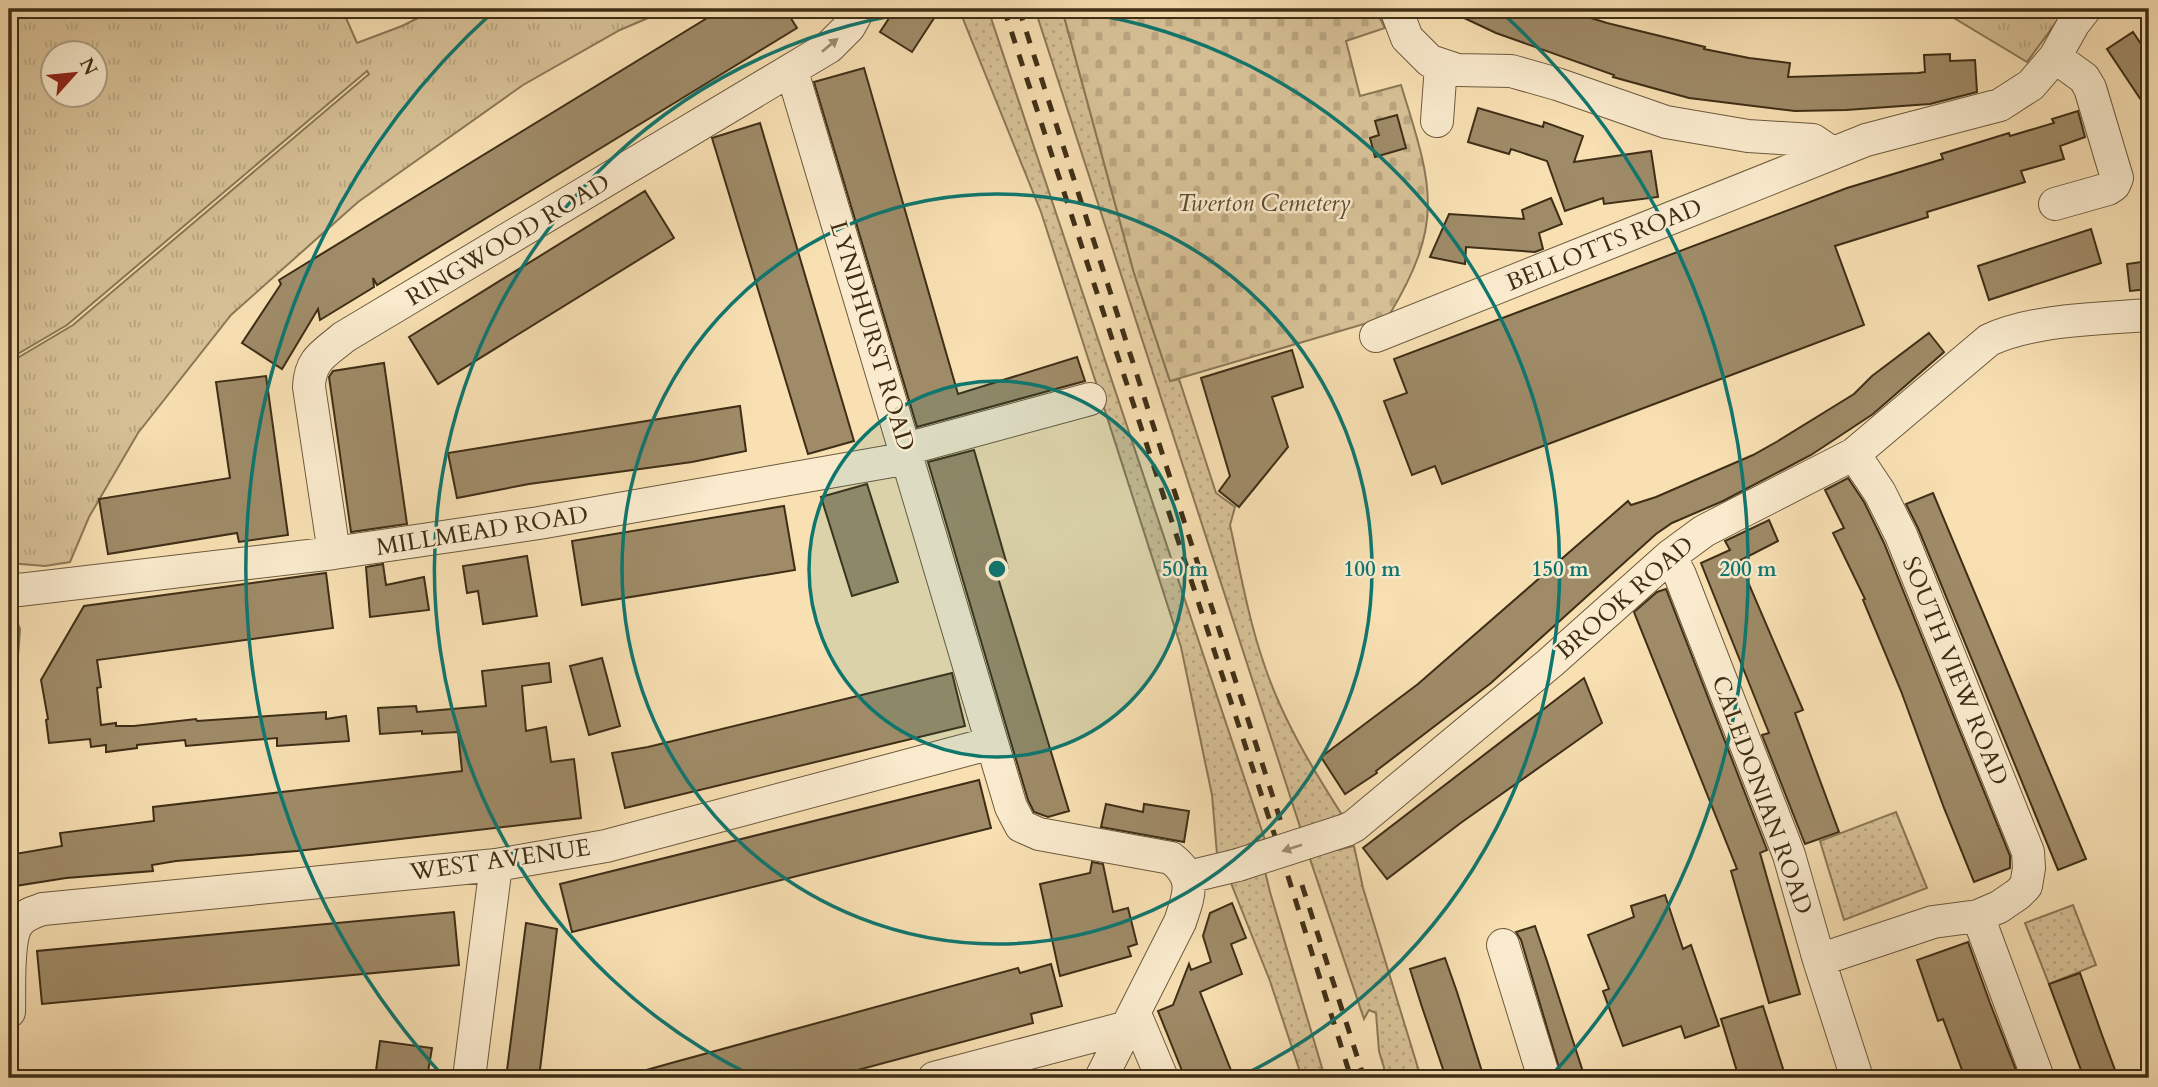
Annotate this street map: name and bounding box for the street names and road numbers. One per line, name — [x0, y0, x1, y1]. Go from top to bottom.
street label: RINGWOOD ROAD — [400, 166, 616, 314]
street label: BELLOTTS ROAD — [1501, 191, 1707, 299]
street label: LYNDHURST ROAD — [821, 217, 923, 455]
street label: MILLMEAD ROAD — [374, 498, 590, 564]
street label: BROOK ROAD — [1549, 529, 1701, 667]
street label: SOUTH VIEW ROAD — [1894, 552, 2016, 790]
street label: CALEDONIAN ROAD — [1703, 671, 1821, 919]
street label: WEST AVENUE — [407, 831, 592, 889]

